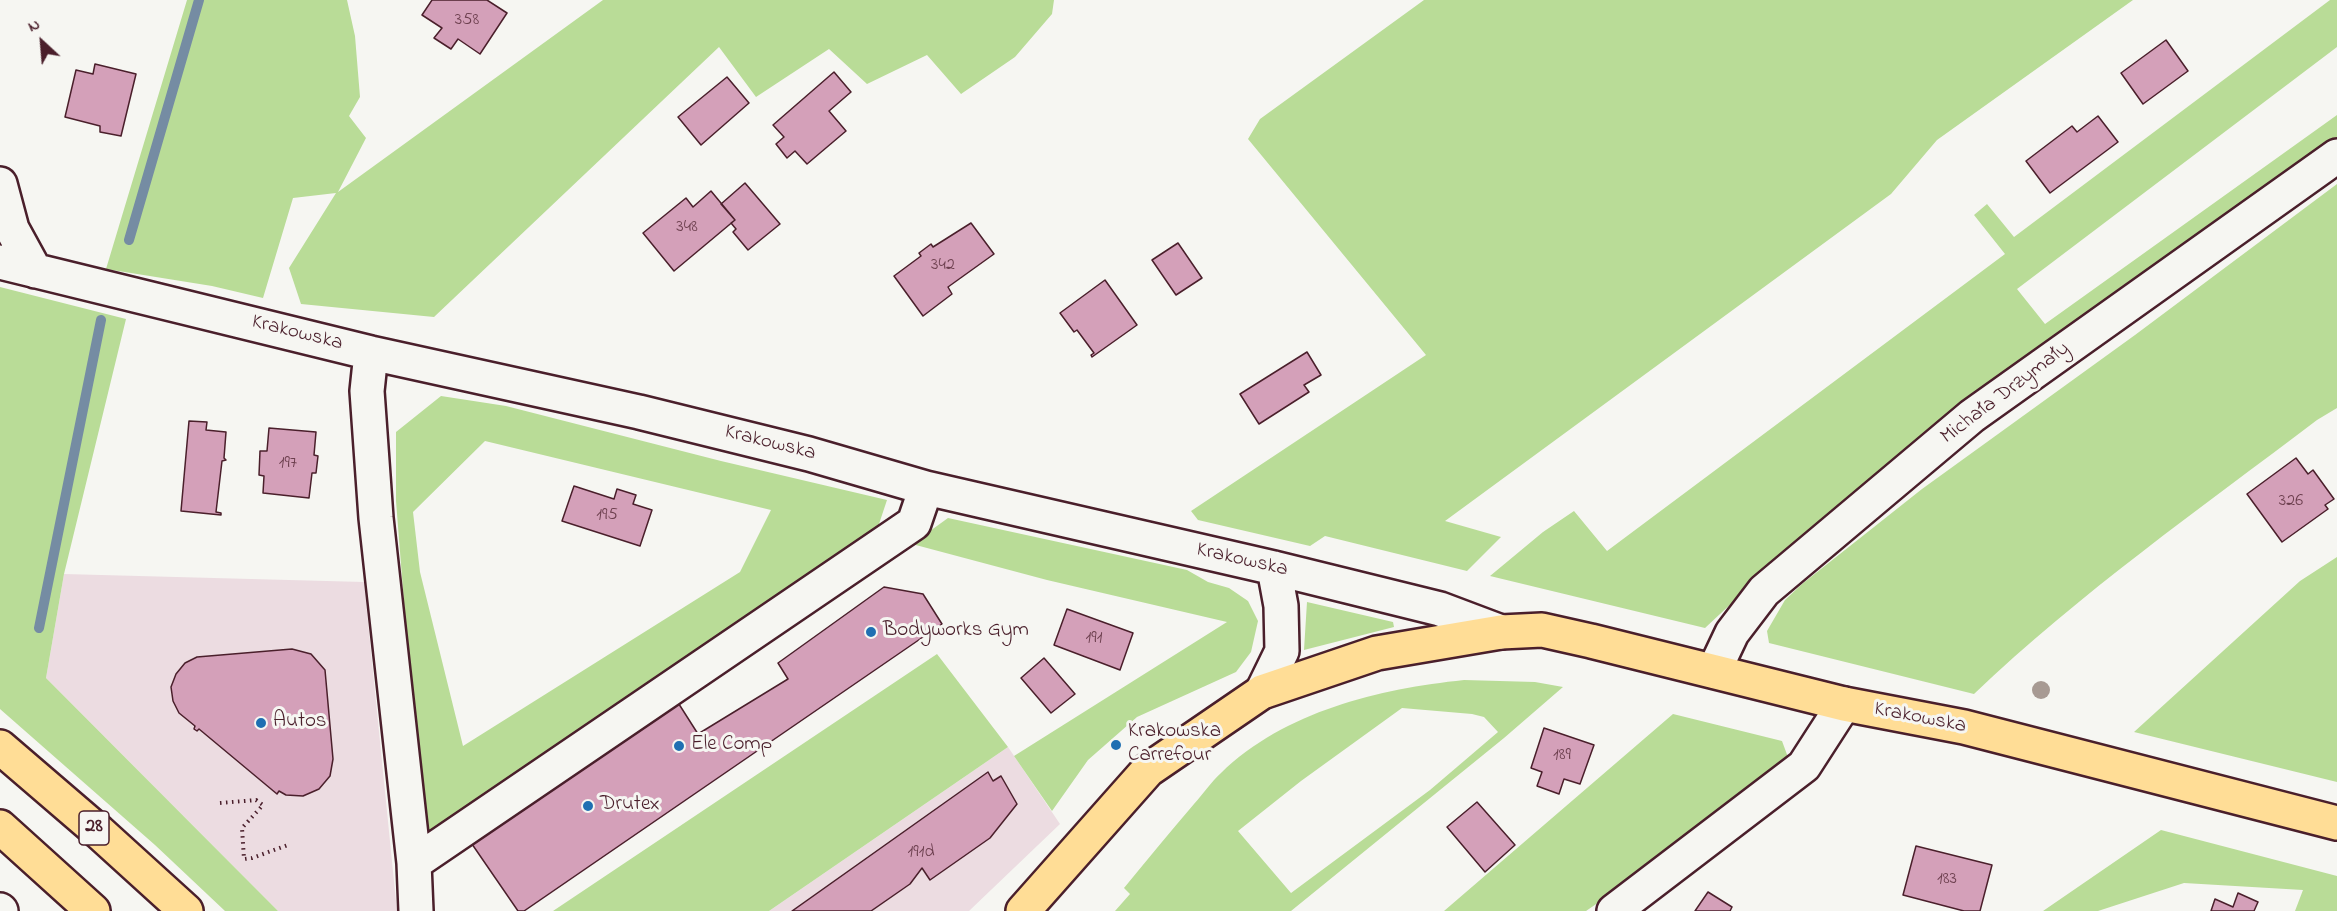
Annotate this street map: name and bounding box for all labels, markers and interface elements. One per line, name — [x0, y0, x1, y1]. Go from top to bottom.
house number: 358 — [455, 10, 479, 32]
north arrow — [12, 12, 72, 72]
text: N — [24, 13, 44, 39]
house number: 348 — [676, 217, 698, 239]
house number: 342 — [931, 255, 955, 277]
street label: Krakowska — [249, 311, 345, 357]
street label: Michała Drzymały — [1937, 337, 2075, 451]
street label: Krakowska — [722, 421, 818, 467]
house number: 197 — [279, 453, 297, 475]
house number: 326 — [2279, 491, 2303, 513]
house number: 195 — [596, 505, 618, 527]
street label: Krakowska — [1194, 538, 1290, 584]
place label: Bodyworks Gym — [883, 619, 1029, 645]
marker: Bodyworks Gym — [864, 625, 878, 639]
house number: 191 — [1086, 628, 1102, 650]
street label: Krakowska — [1872, 698, 1968, 740]
place label: Autos — [273, 710, 327, 736]
marker: Autos — [254, 716, 268, 730]
place label: Krakowska Carrefour — [1128, 720, 1221, 770]
place label: Ele Comp — [691, 733, 772, 759]
marker: Krakowska Carrefour — [1109, 738, 1123, 752]
marker: Ele Comp — [672, 739, 686, 753]
house number: 189 — [1553, 745, 1571, 767]
place label: Drutex — [600, 793, 660, 819]
marker: Drutex — [581, 799, 595, 813]
road number: 28 — [79, 811, 109, 845]
house number: 191d — [908, 842, 934, 864]
house number: 183 — [1937, 869, 1957, 891]

